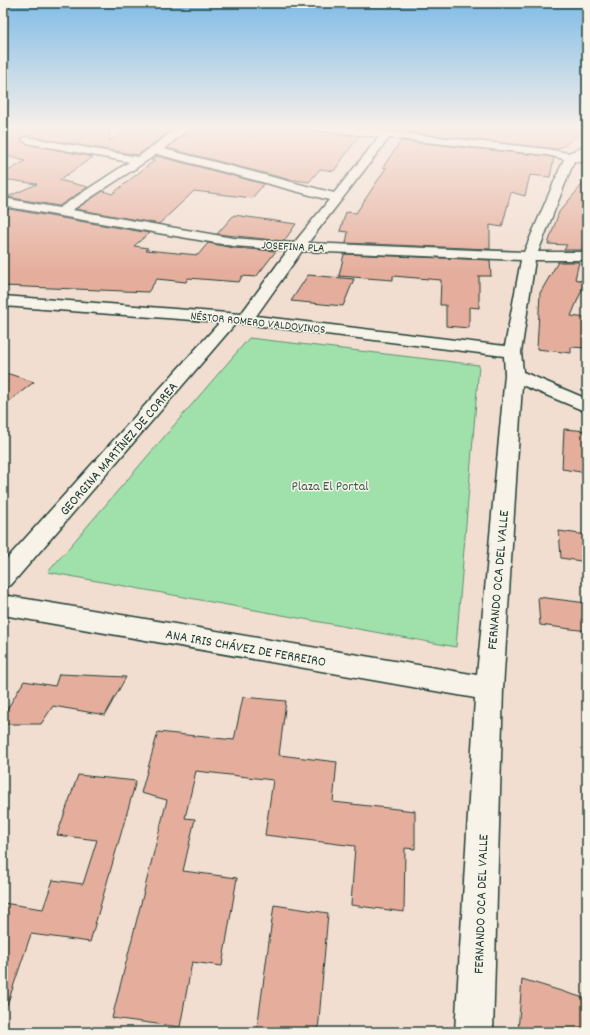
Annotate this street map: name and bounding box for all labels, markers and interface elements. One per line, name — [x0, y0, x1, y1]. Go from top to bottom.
street label: JOSEFINA PLA — [261, 237, 325, 258]
street label: NÉSTOR ROMERO VALDOVINOS — [190, 308, 326, 339]
street label: GEORGINA MARTÍNEZ DE CORREA — [56, 378, 184, 521]
park label: Plaza El Portal — [291, 477, 369, 497]
street label: FERNANDO OCA DEL VALLE — [483, 509, 515, 651]
street label: ANA IRIS CHÁVEZ DE FERREIRO — [164, 625, 327, 673]
street label: FERNANDO OCA DEL VALLE — [470, 833, 494, 974]

